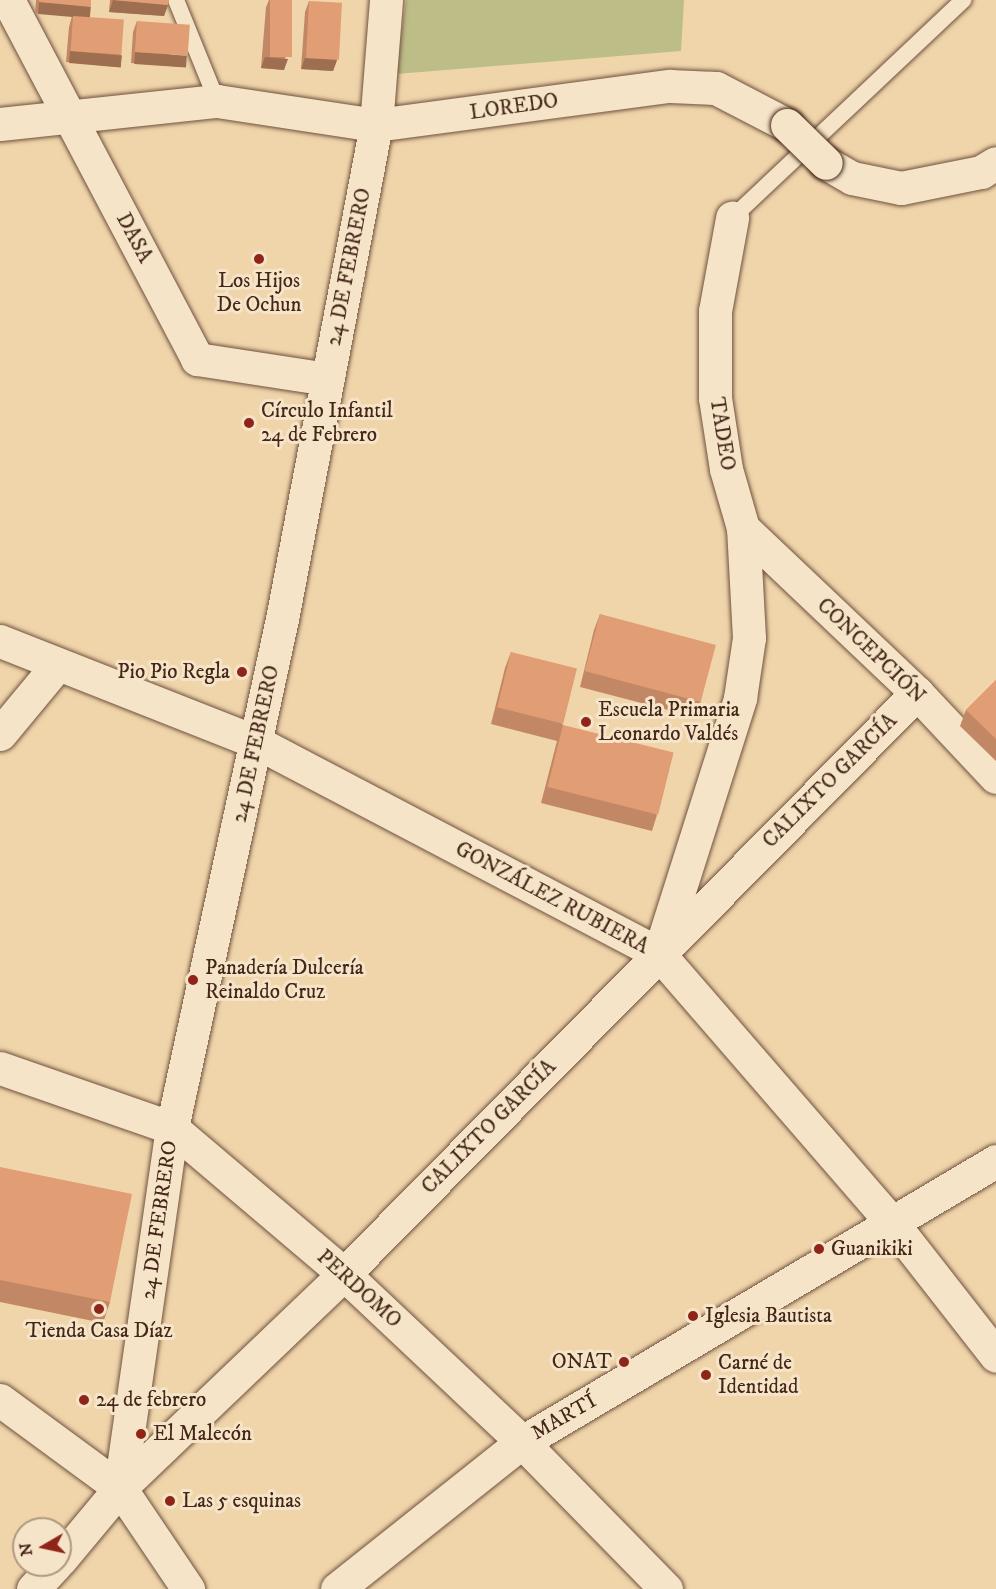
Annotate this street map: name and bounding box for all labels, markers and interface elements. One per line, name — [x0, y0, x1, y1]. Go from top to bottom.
street label: LOREDO — [468, 88, 560, 126]
street label: 24 DE FEBRERO — [321, 186, 377, 348]
street label: DASA — [110, 209, 158, 267]
marker: Los Hijos De Ochun — [252, 252, 266, 266]
place label: Los Hijos De Ochun — [217, 268, 301, 318]
street label: TADEO — [704, 396, 740, 472]
place label: Círculo Infantil 24 de Febrero — [261, 398, 393, 448]
marker: Círculo Infantil 24 de Febrero — [242, 416, 256, 430]
street label: CONCEPCIÓN — [812, 593, 930, 709]
place label: Pio Pio Regla — [117, 659, 230, 685]
street label: 24 DE FEBRERO — [227, 663, 285, 825]
marker: Pio Pio Regla — [235, 665, 249, 679]
place label: Escuela Primaria Leonardo Valdés — [598, 697, 740, 747]
street label: CALIXTO GARCÍA — [758, 709, 902, 853]
marker: Escuela Primaria Leonardo Valdés — [579, 715, 593, 729]
street label: GONZÁLEZ RUBIERA — [451, 836, 653, 960]
place label: Panadería Dulcería Reinaldo Cruz — [205, 955, 364, 1005]
marker: Panadería Dulcería Reinaldo Cruz — [186, 973, 200, 987]
street label: CALIXTO GARCÍA — [417, 1055, 561, 1199]
street label: 24 DE FEBRERO — [135, 1139, 183, 1301]
place label: Guanikiki — [831, 1236, 913, 1262]
marker: Guanikiki — [812, 1242, 826, 1256]
street label: PERDOMO — [311, 1244, 407, 1334]
marker: Tienda Casa Díaz — [92, 1302, 106, 1316]
place label: Iglesia Bautista — [705, 1303, 832, 1329]
marker: Iglesia Bautista — [686, 1309, 700, 1323]
place label: Tienda Casa Díaz — [25, 1318, 173, 1344]
place label: ONAT — [552, 1349, 612, 1375]
place label: Carné de Identidad — [718, 1350, 798, 1400]
marker: ONAT — [617, 1355, 631, 1369]
marker: Carné de Identidad — [699, 1368, 713, 1382]
place label: 24 de febrero — [96, 1387, 206, 1413]
street label: MARTÍ — [527, 1388, 601, 1446]
marker: 24 de febrero — [77, 1393, 91, 1407]
place label: El Malecón — [153, 1421, 252, 1447]
marker: El Malecón — [134, 1427, 148, 1441]
place label: Las 5 esquinas — [182, 1488, 301, 1514]
marker: Las 5 esquinas — [163, 1494, 177, 1508]
north arrow — [12, 1517, 72, 1577]
text: N — [15, 1541, 37, 1558]

